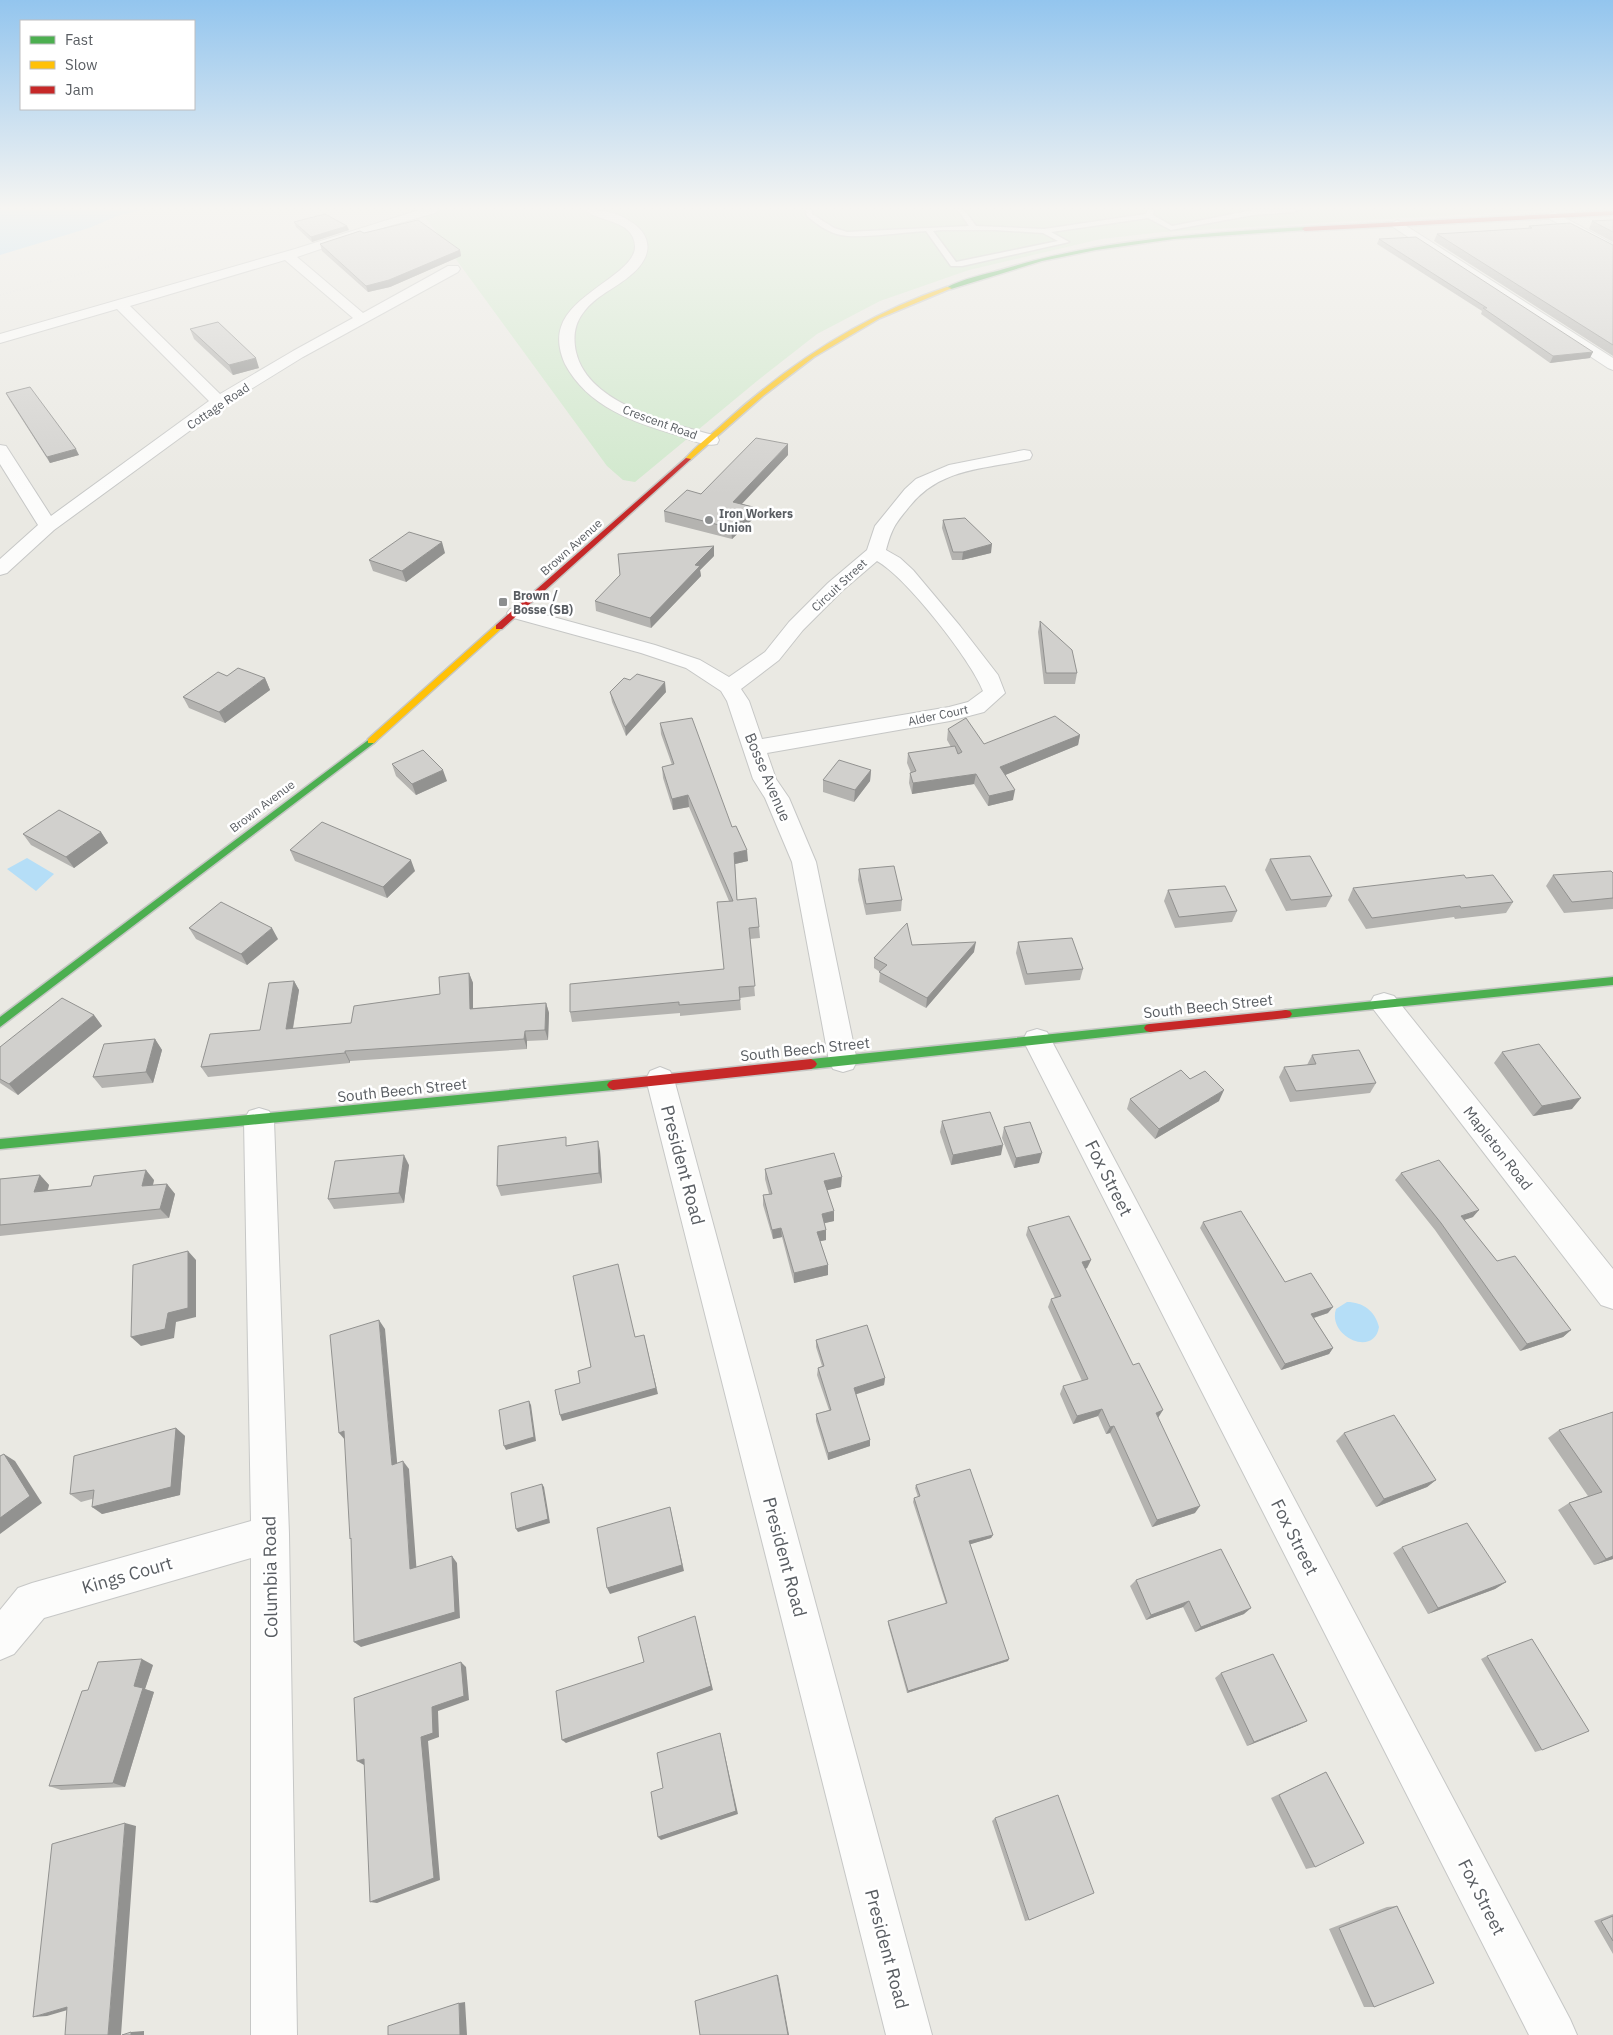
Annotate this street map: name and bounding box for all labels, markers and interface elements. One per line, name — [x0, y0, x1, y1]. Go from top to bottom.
legend — [20, 20, 195, 110]
text: Fast — [65, 30, 93, 49]
text: Slow — [65, 55, 98, 74]
text: Jam — [65, 80, 94, 99]
street label: Cottage Road — [184, 380, 252, 432]
street label: Crescent Road — [621, 402, 699, 442]
place label: Iron Workers Union — [719, 506, 793, 535]
marker: Iron Workers Union — [703, 514, 715, 526]
street label: Brown Avenue — [537, 515, 605, 579]
street label: Circuit Street — [808, 555, 870, 615]
place label: Brown / Bosse (SB) — [513, 588, 573, 617]
marker: Brown / Bosse (SB) — [497, 596, 509, 608]
street label: Alder Court — [906, 701, 970, 729]
street label: Bosse Avenue — [741, 730, 795, 824]
street label: Brown Avenue — [226, 776, 298, 835]
street label: South Beech Street — [1142, 990, 1274, 1022]
street label: South Beech Street — [739, 1033, 871, 1065]
street label: South Beech Street — [336, 1074, 468, 1106]
street label: Mapleton Road — [1459, 1102, 1537, 1194]
street label: President Road — [656, 1103, 710, 1227]
street label: Fox Street — [1080, 1136, 1138, 1220]
street label: President Road — [758, 1495, 812, 1619]
street label: Fox Street — [1266, 1495, 1324, 1579]
street label: Columbia Road — [257, 1516, 283, 1638]
street label: Kings Court — [79, 1551, 175, 1599]
street label: Fox Street — [1453, 1855, 1511, 1939]
street label: President Road — [860, 1887, 914, 2011]

